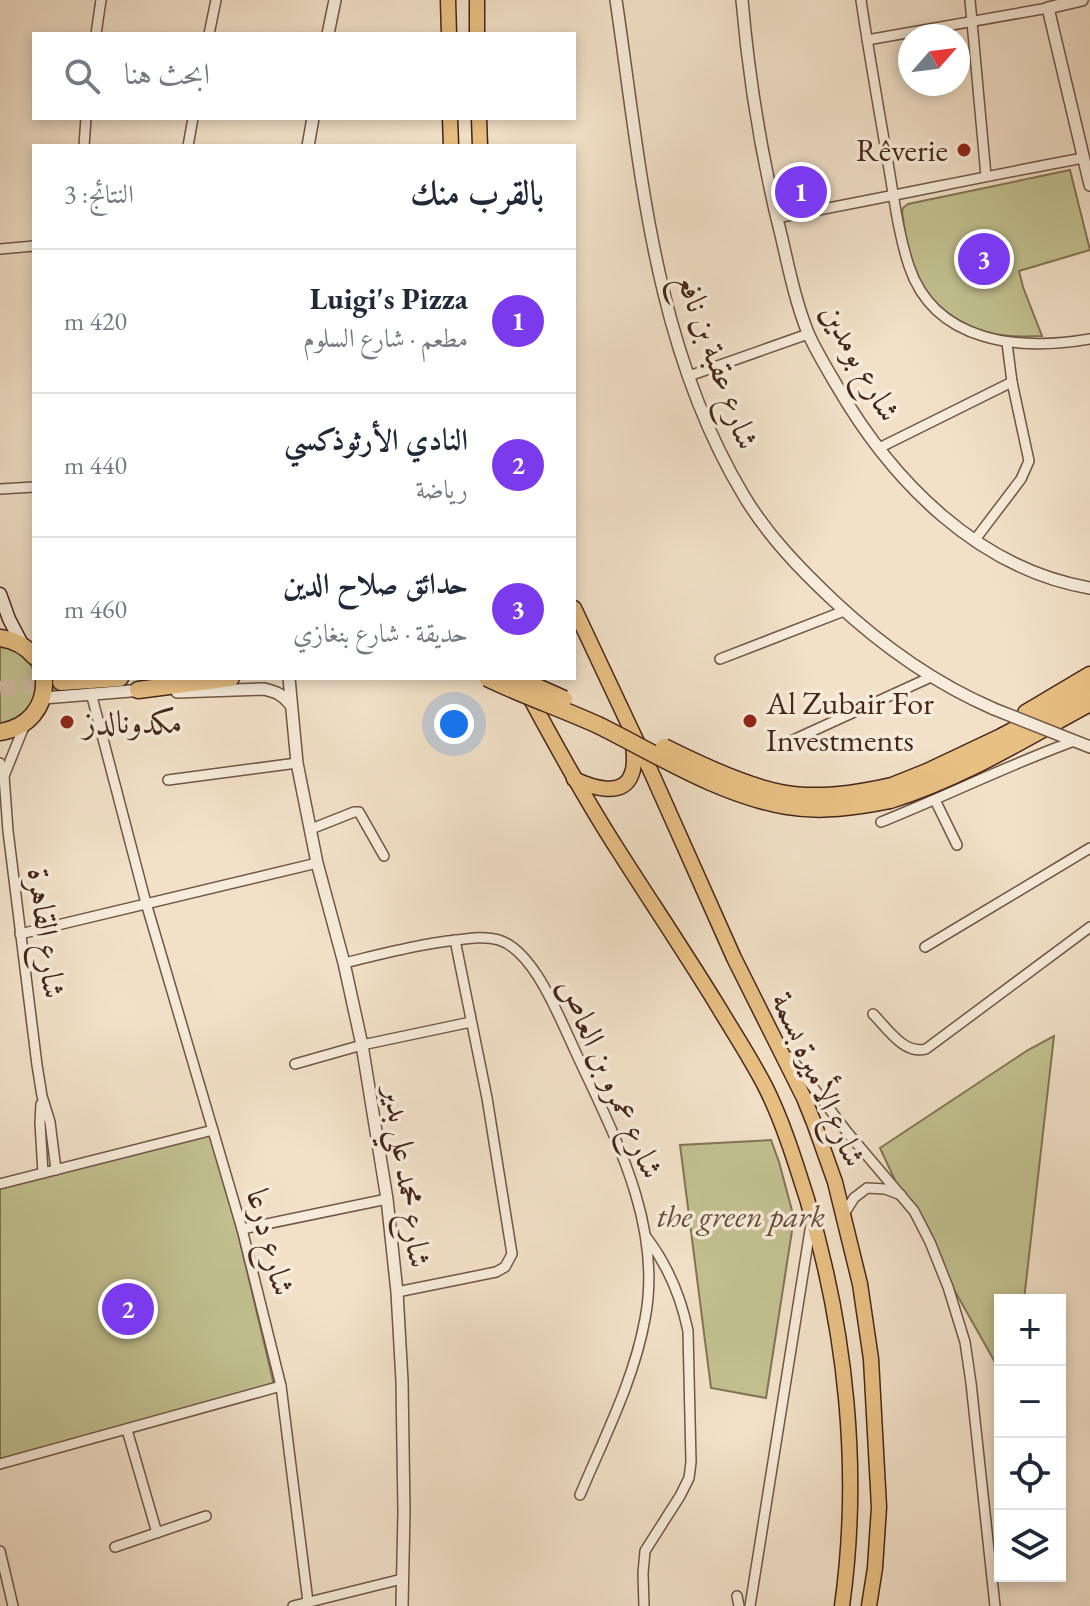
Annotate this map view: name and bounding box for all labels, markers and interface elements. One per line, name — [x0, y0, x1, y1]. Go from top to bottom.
north arrow — [898, 24, 970, 96]
search box — [32, 32, 576, 120]
icon: search — [60, 54, 104, 98]
text: ابحث هنا — [124, 54, 210, 93]
place label: Rêverie — [856, 129, 948, 171]
marker: Rêverie — [955, 141, 973, 159]
pin: 1 — [775, 162, 827, 222]
text: بالقرب منك — [410, 170, 544, 214]
text: النتائج: 3 — [64, 177, 134, 211]
pin: 3 — [958, 229, 1010, 289]
street label: شارع عقبة بن نافع — [659, 267, 769, 458]
text: Luigi's Pizza — [310, 279, 468, 318]
street label: شارع بومدين — [806, 295, 911, 432]
text: 420 m — [64, 304, 127, 338]
text: 1 — [511, 304, 525, 338]
text: مطعم · شارع السلوم — [303, 321, 468, 355]
text: النادي الأرثوذكسي — [284, 420, 468, 459]
text: 440 m — [64, 448, 127, 482]
text: 2 — [511, 448, 525, 482]
text: رياضة — [416, 472, 468, 506]
text: حدائق صلاح الدين — [283, 564, 468, 603]
text: 460 m — [64, 592, 127, 626]
text: 3 — [511, 592, 525, 626]
text: حديقة · شارع بنغازي — [293, 616, 468, 650]
place label: Al Zubair For Investments — [765, 682, 934, 761]
place label: مكدونالدز — [80, 701, 182, 743]
your location — [434, 704, 474, 744]
marker: Al Zubair For Investments — [741, 712, 759, 730]
marker: مكدونالدز — [58, 713, 76, 731]
street label: شارع القاهرة — [12, 865, 76, 1001]
street label: شارع عمرو بن العاص — [543, 971, 674, 1187]
street label: شارع الأميرة بسمة — [756, 984, 877, 1176]
street label: شارع محمد علي بدير — [364, 1081, 442, 1272]
street label: شارع درعا — [231, 1184, 305, 1302]
park label: the green park — [657, 1195, 825, 1237]
pin: 2 — [102, 1279, 154, 1339]
map controls — [994, 1294, 1066, 1582]
button: + — [994, 1294, 1066, 1366]
button: − — [994, 1366, 1066, 1438]
button: locate — [994, 1438, 1066, 1510]
button: layers — [994, 1510, 1066, 1582]

